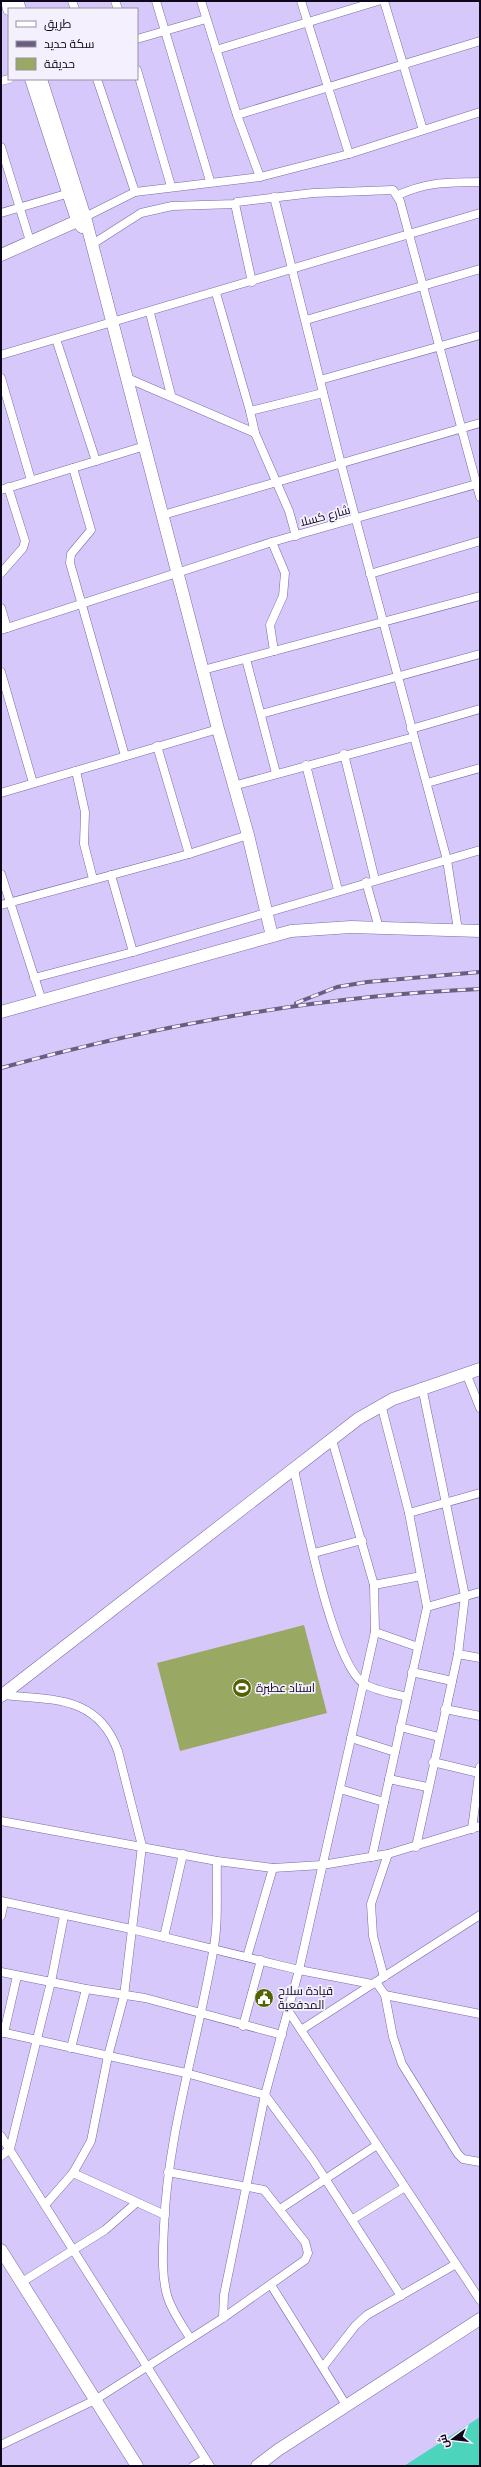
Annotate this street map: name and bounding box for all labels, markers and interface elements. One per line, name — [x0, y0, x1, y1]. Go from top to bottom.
legend — [8, 8, 138, 80]
text: طريق — [44, 17, 72, 31]
text: سكة حديد — [44, 37, 94, 51]
text: حديقة — [44, 57, 75, 71]
street label: شارع كسلا — [298, 502, 352, 530]
sports icon: استاد عطبرة — [231, 1677, 253, 1699]
place label: استاد عطبرة — [256, 1681, 315, 1695]
place label: قيادة سلاح المدفعية — [278, 1984, 333, 2012]
public building icon: قيادة سلاح المدفعية — [253, 1987, 275, 2009]
north arrow — [433, 2419, 473, 2459]
text: ش — [436, 2433, 452, 2450]

